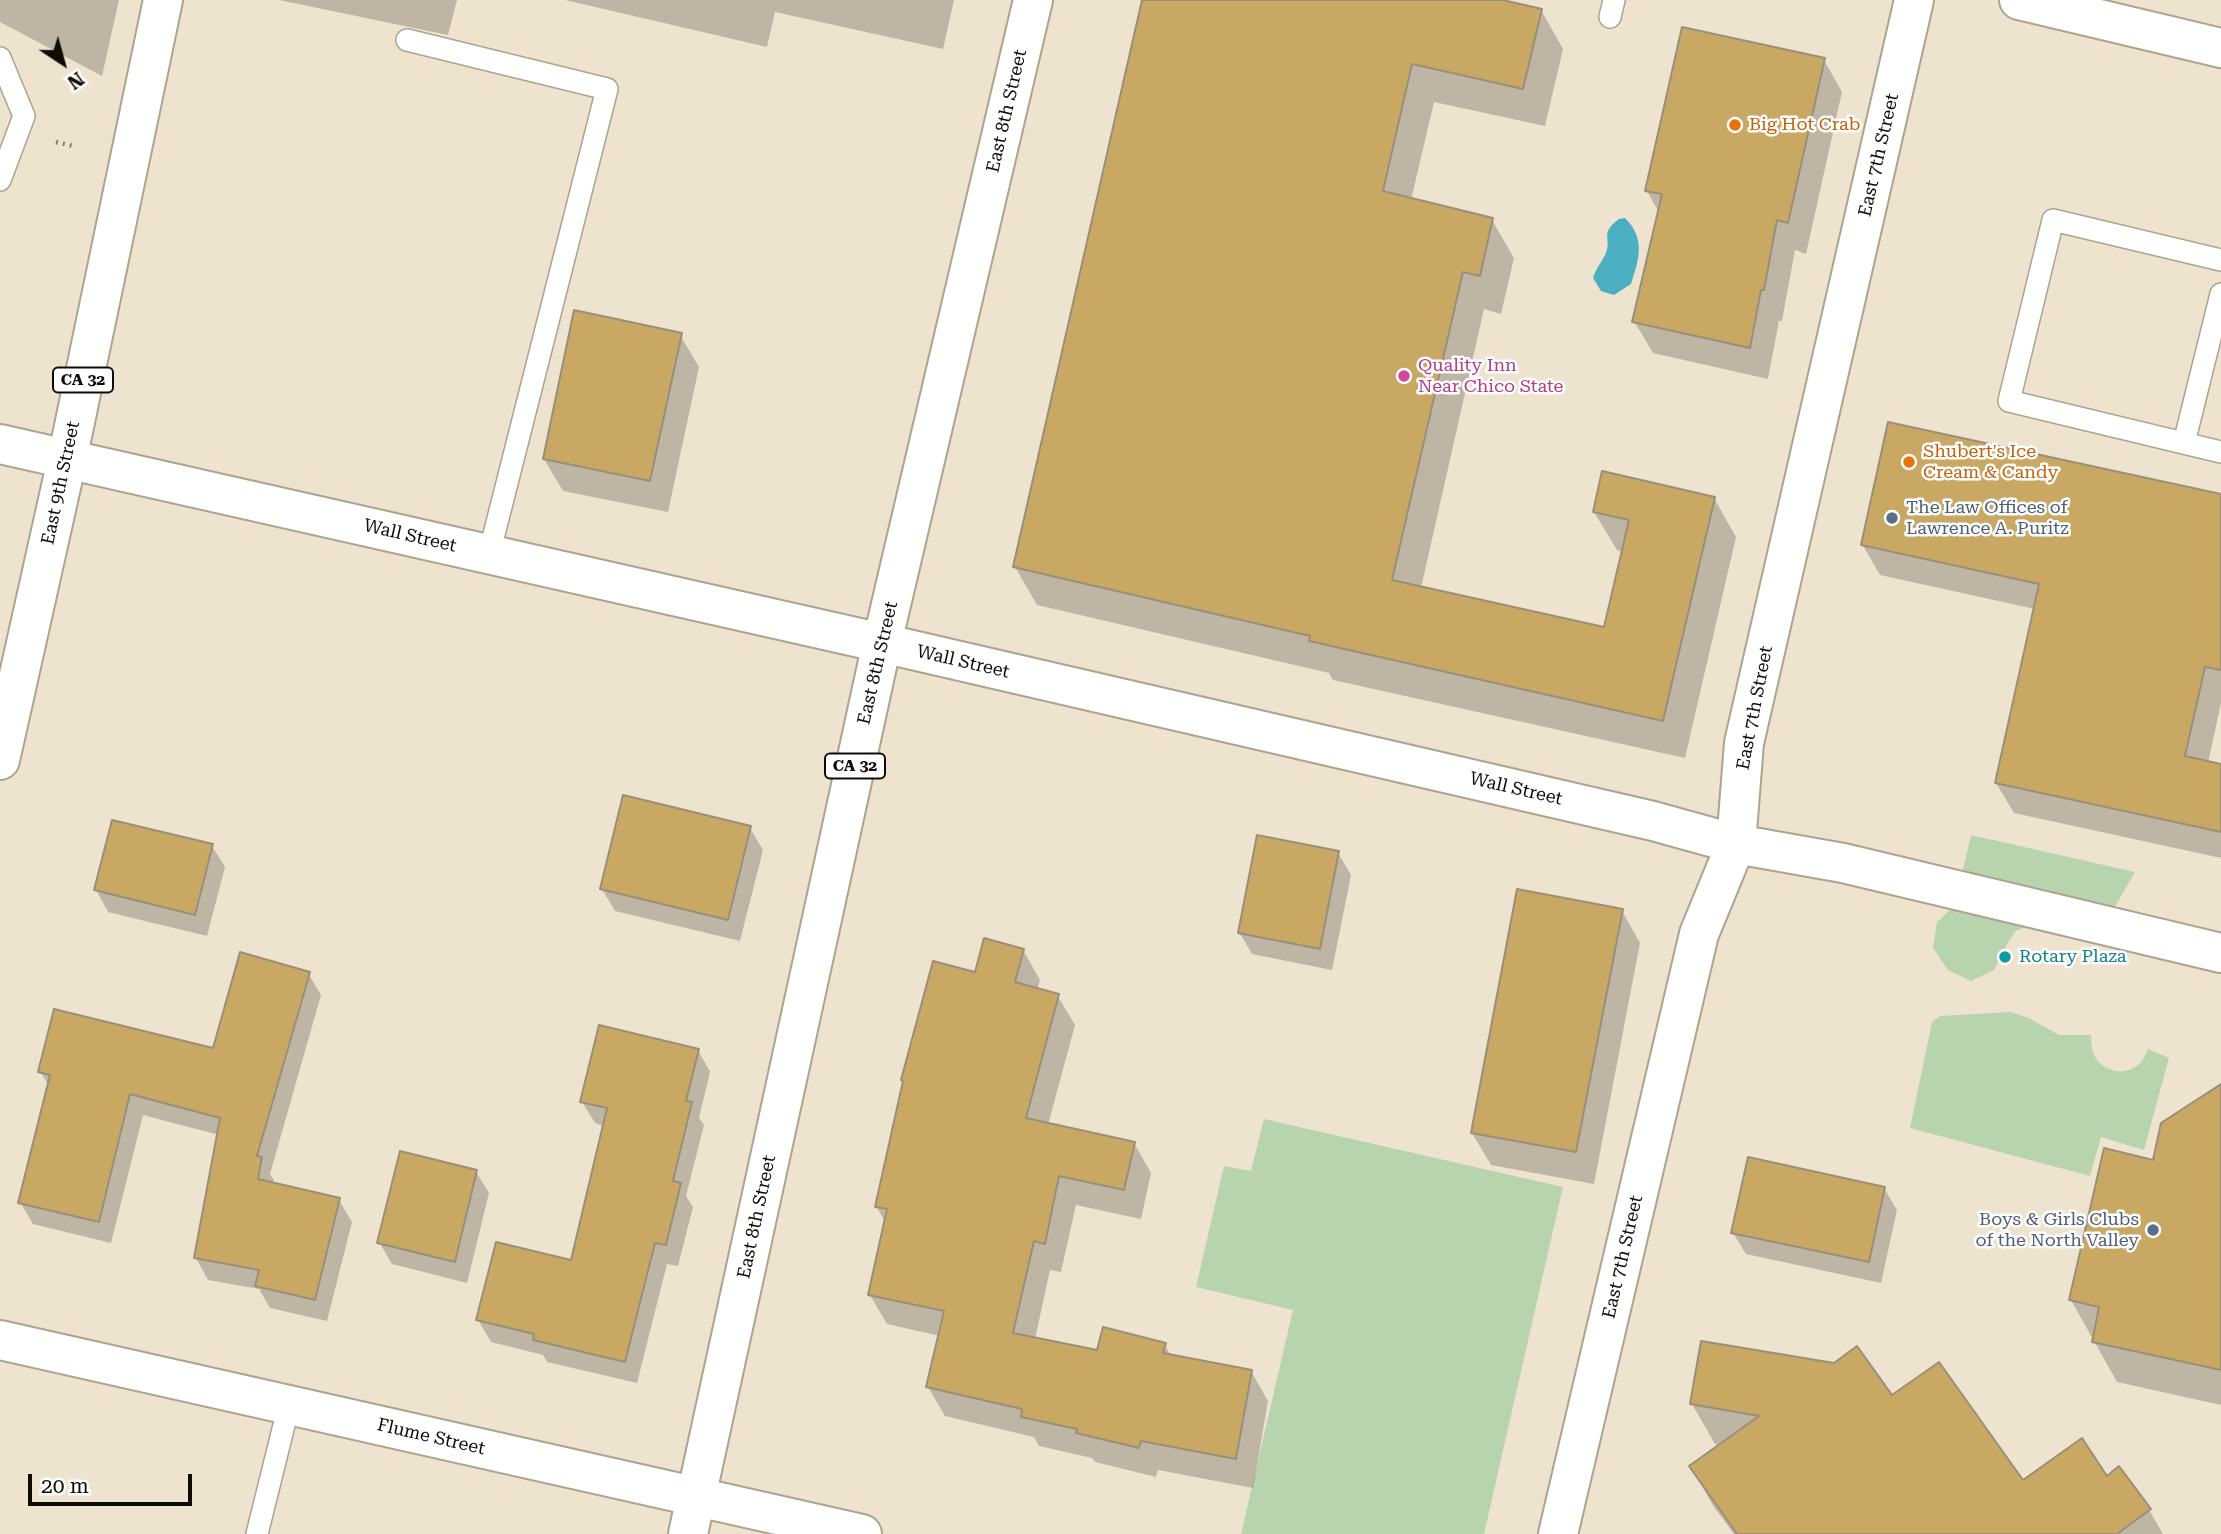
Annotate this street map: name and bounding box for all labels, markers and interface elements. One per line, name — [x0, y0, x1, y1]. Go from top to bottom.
north arrow — [28, 28, 98, 98]
street label: East 8th Street — [982, 47, 1032, 175]
text: N — [63, 67, 88, 94]
street label: East 7th Street — [1854, 91, 1904, 219]
place label: Big Hot Crab — [1749, 114, 1860, 136]
marker: Big Hot Crab — [1727, 117, 1743, 133]
place label: Quality Inn Near Chico State — [1418, 355, 1563, 398]
road number: CA 32 — [53, 368, 113, 392]
marker: Quality Inn Near Chico State — [1396, 368, 1412, 384]
street label: East 9th Street — [37, 419, 85, 547]
place label: Shubert's Ice Cream & Candy — [1923, 441, 2058, 484]
marker: Shubert's Ice Cream & Candy — [1901, 454, 1917, 470]
place label: The Law Offices of Lawrence A. Puritz — [1906, 497, 2069, 540]
marker: The Law Offices of Lawrence A. Puritz — [1884, 510, 1900, 526]
street label: Wall Street — [361, 515, 459, 557]
street label: East 8th Street — [853, 599, 903, 727]
street label: Wall Street — [914, 641, 1012, 683]
street label: East 7th Street — [1732, 644, 1778, 772]
road number: CA 32 — [825, 754, 885, 778]
street label: Wall Street — [1467, 768, 1565, 810]
place label: Rotary Plaza — [2019, 946, 2127, 968]
marker: Rotary Plaza — [1997, 949, 2013, 965]
street label: East 8th Street — [733, 1153, 781, 1281]
street label: East 7th Street — [1598, 1193, 1648, 1321]
place label: Boys & Girls Clubs of the North Valley — [1975, 1209, 2139, 1252]
marker: Boys & Girls Clubs of the North Valley — [2145, 1222, 2161, 1238]
street label: Flume Street — [375, 1414, 487, 1460]
scale bar — [32, 1460, 196, 1504]
text: 20 m — [41, 1474, 89, 1498]

